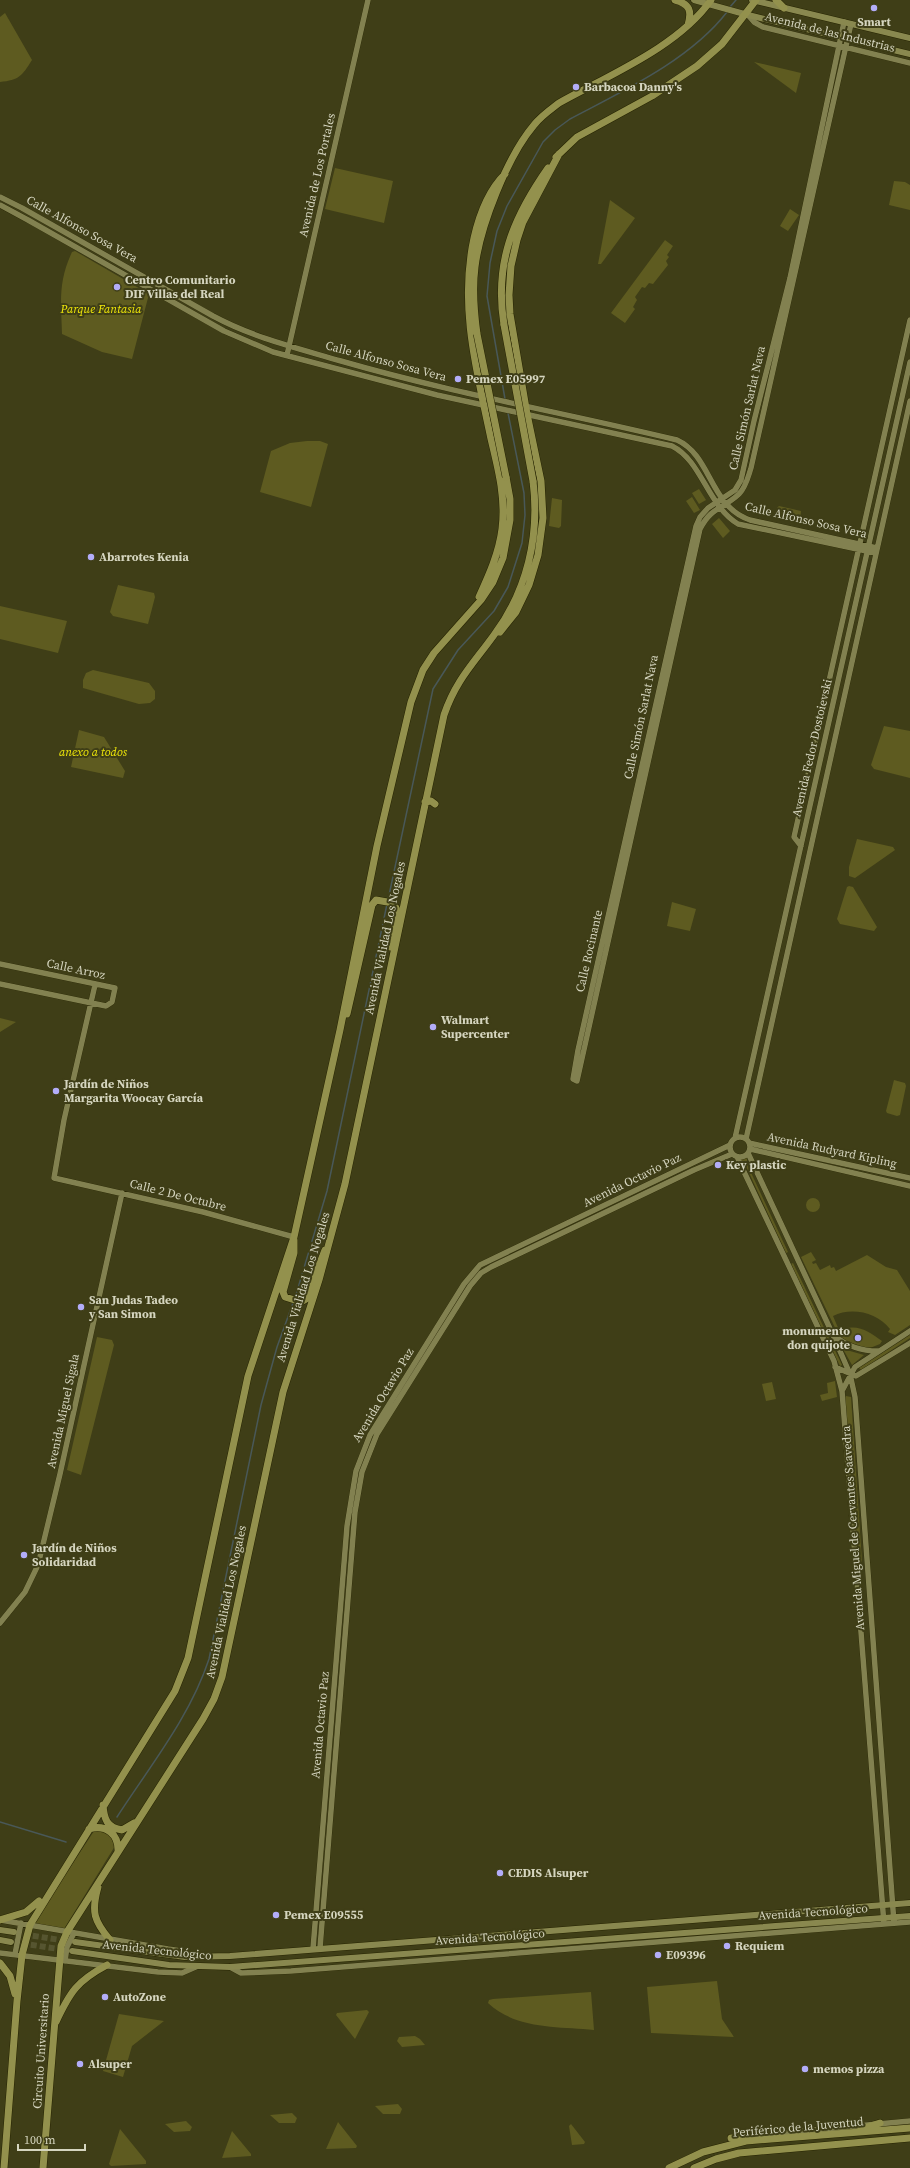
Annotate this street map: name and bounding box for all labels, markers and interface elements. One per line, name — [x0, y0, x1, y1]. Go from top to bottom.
marker: Smart — [869, 3, 879, 13]
street label: Avenida de las Industrias — [763, 8, 897, 56]
place label: Smart — [857, 14, 891, 30]
place label: Barbacoa Danny's — [584, 79, 682, 95]
marker: Barbacoa Danny's — [571, 82, 581, 92]
street label: Avenida de Los Portales — [295, 111, 339, 239]
street label: Calle Alfonso Sosa Vera — [24, 192, 141, 267]
place label: Centro Comunitario DIF Villas del Real — [125, 272, 236, 302]
marker: Centro Comunitario DIF Villas del Real — [112, 282, 122, 292]
park label: Parque Fantasia — [60, 301, 142, 317]
street label: Calle Alfonso Sosa Vera — [324, 337, 449, 385]
street label: Calle Simón Sarlat Nava — [725, 344, 769, 472]
place label: Pemex E05997 — [466, 371, 546, 387]
marker: Pemex E05997 — [453, 374, 463, 384]
street label: Calle Alfonso Sosa Vera — [743, 498, 869, 542]
place label: Abarrotes Kenia — [99, 549, 189, 565]
marker: Abarrotes Kenia — [86, 552, 96, 562]
street label: Calle Simón Sarlat Nava — [620, 652, 662, 781]
street label: Avenida Fedor Dostoievski — [788, 677, 836, 819]
park label: anexo a todos — [59, 744, 128, 760]
street label: Avenida Vialidad Los Nogales — [361, 860, 409, 1016]
street label: Calle Rocinante — [572, 908, 606, 994]
street label: Calle Arroz — [45, 955, 107, 983]
place label: Walmart Supercenter — [441, 1012, 510, 1042]
marker: Walmart Supercenter — [428, 1022, 438, 1032]
place label: Jardín de Niños Margarita Woocay García — [63, 1076, 204, 1106]
marker: Jardín de Niños Margarita Woocay García — [51, 1086, 61, 1096]
street label: Avenida Rudyard Kipling — [766, 1128, 898, 1172]
street label: Avenida Octavio Paz — [580, 1149, 684, 1211]
place label: Key plastic — [726, 1157, 786, 1173]
marker: Key plastic — [713, 1160, 723, 1170]
street label: Calle 2 De Octubre — [128, 1175, 228, 1215]
street label: Avenida Vialidad Los Nogales — [273, 1210, 333, 1364]
place label: San Judas Tadeo y San Simon — [88, 1292, 178, 1322]
marker: San Judas Tadeo y San Simon — [76, 1302, 86, 1312]
place label: monumento don quijote — [782, 1323, 850, 1353]
marker: monumento don quijote — [853, 1333, 863, 1343]
street label: Avenida Octavio Paz — [348, 1344, 418, 1445]
street label: Avenida Miguel Sigala — [43, 1351, 83, 1470]
street label: Avenida Miguel de Cervantes Saavedra — [838, 1424, 868, 1631]
street label: Avenida Vialidad Los Nogales — [202, 1524, 250, 1680]
place label: Jardín de Niños Solidaridad — [31, 1540, 117, 1570]
marker: Jardín de Niños Solidaridad — [19, 1550, 29, 1560]
street label: Avenida Octavio Paz — [307, 1670, 333, 1779]
place label: CEDIS Alsuper — [508, 1865, 589, 1881]
marker: CEDIS Alsuper — [495, 1868, 505, 1878]
street label: Avenida Tecnológico — [758, 1900, 869, 1924]
place label: Pemex E09555 — [284, 1907, 364, 1923]
marker: Pemex E09555 — [271, 1910, 281, 1920]
street label: Avenida Tecnológico — [435, 1925, 546, 1949]
street label: Avenida Tecnológico — [102, 1936, 213, 1964]
place label: Requiem — [735, 1938, 785, 1954]
marker: Requiem — [722, 1941, 732, 1951]
place label: E09396 — [666, 1947, 706, 1963]
marker: E09396 — [653, 1950, 663, 1960]
place label: AutoZone — [113, 1989, 166, 2005]
street label: Circuito Universitario — [29, 1992, 53, 2109]
marker: AutoZone — [100, 1992, 110, 2002]
place label: Alsuper — [88, 2056, 132, 2072]
marker: Alsuper — [75, 2059, 85, 2069]
place label: memos pizza — [813, 2061, 885, 2077]
marker: memos pizza — [800, 2064, 810, 2074]
street label: Periférico de la Juventud — [732, 2113, 864, 2141]
scale bar — [18, 2126, 85, 2152]
text: 100 m — [24, 2132, 56, 2148]

